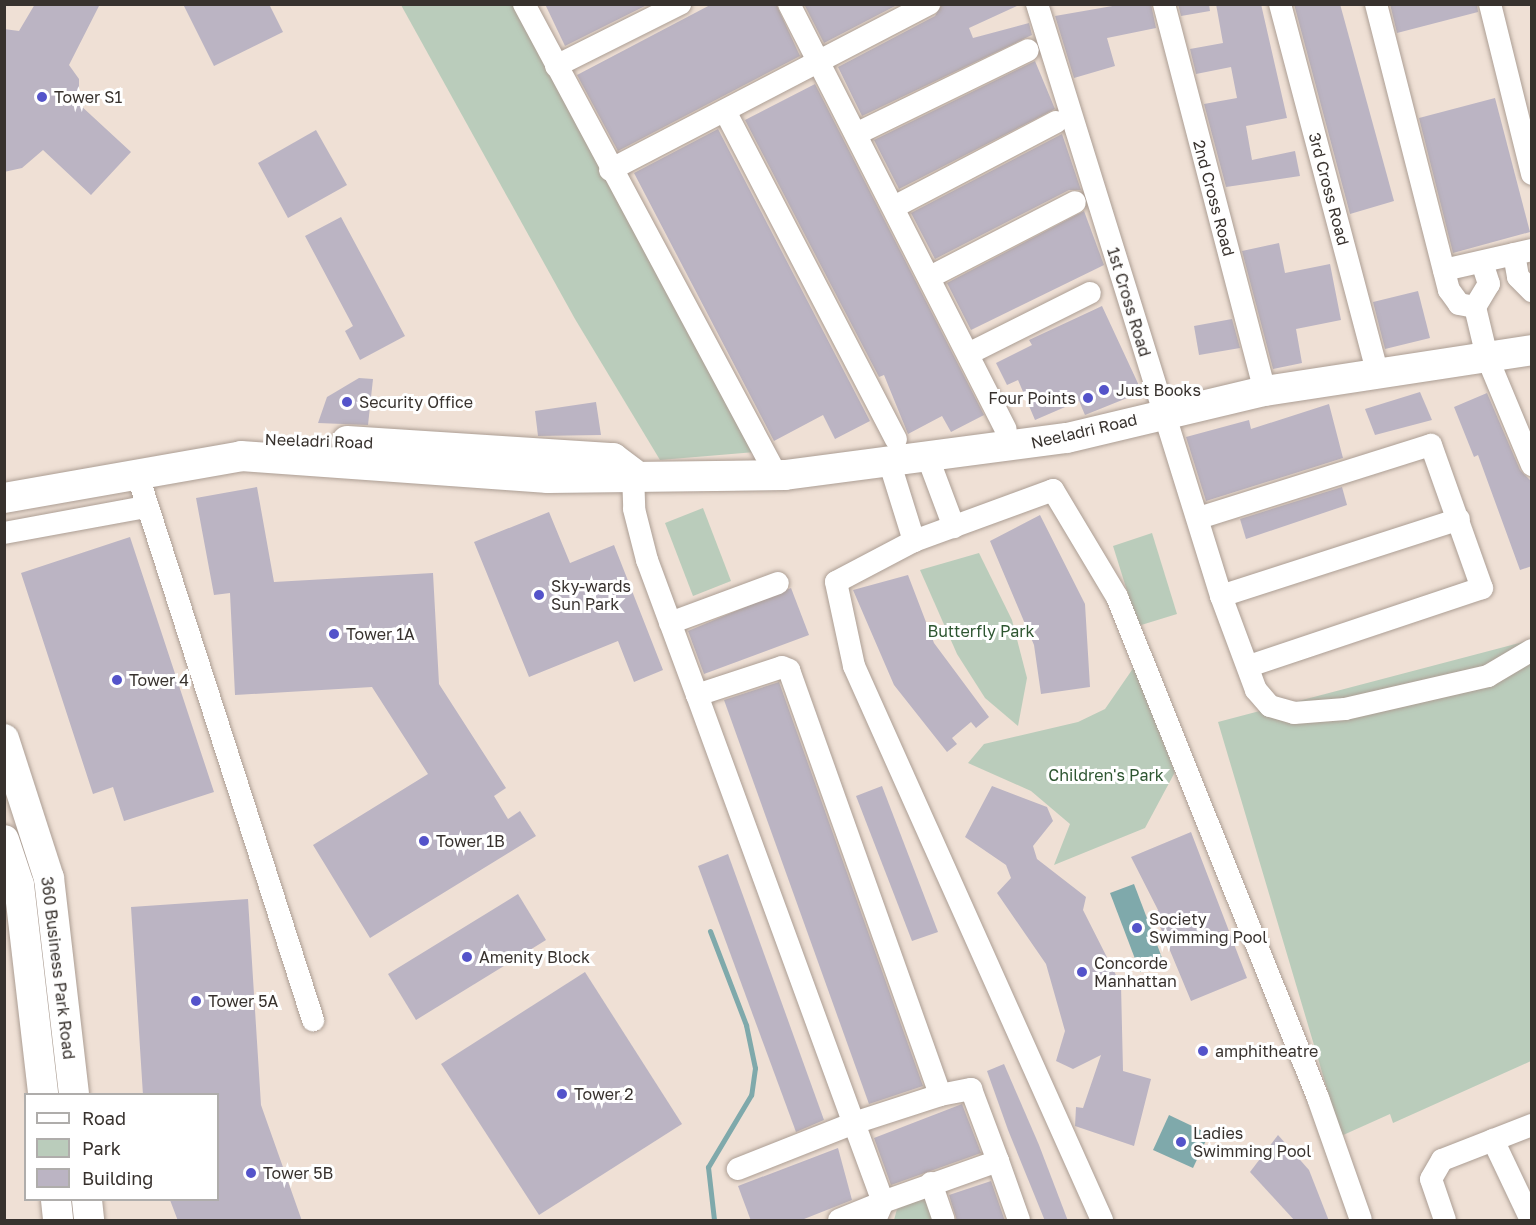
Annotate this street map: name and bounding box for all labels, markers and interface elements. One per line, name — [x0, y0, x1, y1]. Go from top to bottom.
place label: Tower S1 — [54, 87, 122, 107]
marker: Tower S1 — [35, 90, 49, 104]
street label: 3rd Cross Road — [1305, 130, 1353, 248]
street label: 2nd Cross Road — [1189, 138, 1239, 258]
street label: 1st Cross Road — [1103, 245, 1155, 359]
place label: Just Books — [1116, 380, 1201, 400]
marker: Just Books — [1097, 383, 1111, 397]
place label: Four Points — [988, 388, 1076, 408]
marker: Four Points — [1081, 391, 1095, 405]
place label: Security Office — [359, 392, 473, 412]
marker: Security Office — [340, 395, 354, 409]
street label: Neeladri Road — [1029, 409, 1139, 453]
street label: Neeladri Road — [264, 430, 374, 452]
place label: Sky-wards Sun Park — [551, 576, 631, 614]
marker: Sky-wards Sun Park — [532, 588, 546, 602]
park label: Butterfly Park — [927, 621, 1035, 641]
place label: Tower 1A — [346, 624, 415, 644]
marker: Tower 1A — [327, 627, 341, 641]
place label: Tower 4 — [129, 670, 189, 690]
marker: Tower 4 — [110, 673, 124, 687]
park label: Children's Park — [1048, 765, 1164, 785]
place label: Tower 1B — [436, 831, 505, 851]
marker: Tower 1B — [417, 834, 431, 848]
street label: 360 Business Park Road — [37, 875, 79, 1061]
place label: Society Swimming Pool — [1149, 909, 1267, 947]
marker: Society Swimming Pool — [1130, 921, 1144, 935]
place label: Amenity Block — [479, 947, 590, 967]
marker: Amenity Block — [460, 950, 474, 964]
place label: Concorde Manhattan — [1094, 953, 1177, 991]
marker: Concorde Manhattan — [1075, 965, 1089, 979]
place label: Tower 5A — [208, 991, 278, 1011]
marker: Tower 5A — [189, 994, 203, 1008]
place label: amphitheatre — [1215, 1041, 1318, 1061]
marker: amphitheatre — [1196, 1044, 1210, 1058]
place label: Tower 2 — [574, 1084, 634, 1104]
marker: Tower 2 — [555, 1087, 569, 1101]
legend — [24, 1093, 219, 1201]
text: Road — [82, 1107, 126, 1129]
place label: Ladies Swimming Pool — [1193, 1123, 1311, 1161]
marker: Ladies Swimming Pool — [1174, 1135, 1188, 1149]
text: Park — [82, 1137, 121, 1159]
place label: Tower 5B — [263, 1163, 333, 1183]
marker: Tower 5B — [244, 1166, 258, 1180]
text: Building — [82, 1167, 153, 1189]

